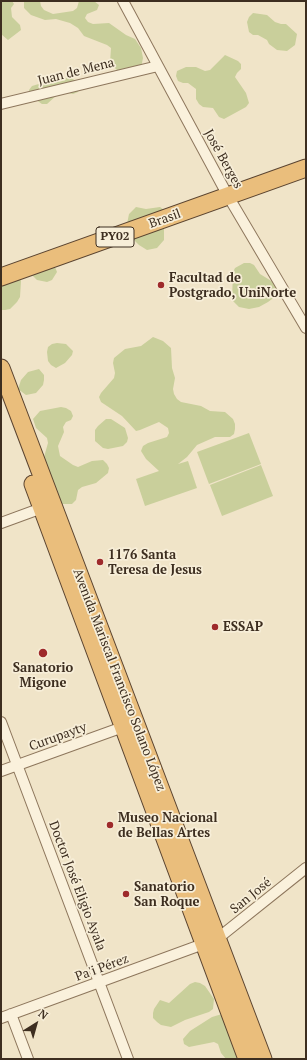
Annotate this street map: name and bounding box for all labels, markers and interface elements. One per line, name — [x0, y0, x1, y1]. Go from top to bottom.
street label: Juan de Mena — [36, 55, 116, 89]
street label: José Berges — [200, 127, 246, 191]
street label: Brasil — [147, 206, 183, 232]
road number: PY02 — [96, 227, 134, 247]
place label: Facultad de Postgrado, UniNorte — [169, 270, 296, 301]
marker: Facultad de Postgrado, UniNorte — [156, 280, 166, 290]
place label: 1176 Santa Teresa de Jesus — [108, 547, 202, 578]
marker: 1176 Santa Teresa de Jesus — [95, 557, 105, 567]
street label: Avenida Mariscal Francisco Solano López — [69, 567, 169, 793]
place label: ESSAP — [223, 619, 263, 635]
marker: ESSAP — [210, 622, 220, 632]
marker: Sanatorio Migone — [37, 647, 49, 659]
place label: Sanatorio Migone — [13, 660, 73, 691]
street label: Curupayty — [27, 719, 89, 755]
place label: Museo Nacional de Bellas Artes — [118, 810, 218, 841]
street label: Doctor José Eligio Ayala — [45, 819, 109, 953]
marker: Museo Nacional de Bellas Artes — [105, 820, 115, 830]
street label: San José — [227, 875, 275, 917]
place label: Sanatorio San Roque — [134, 879, 200, 910]
marker: Sanatorio San Roque — [121, 889, 131, 899]
street label: Pa'i Pérez — [73, 951, 131, 985]
north arrow — [16, 1004, 56, 1044]
text: N — [36, 1006, 51, 1023]

